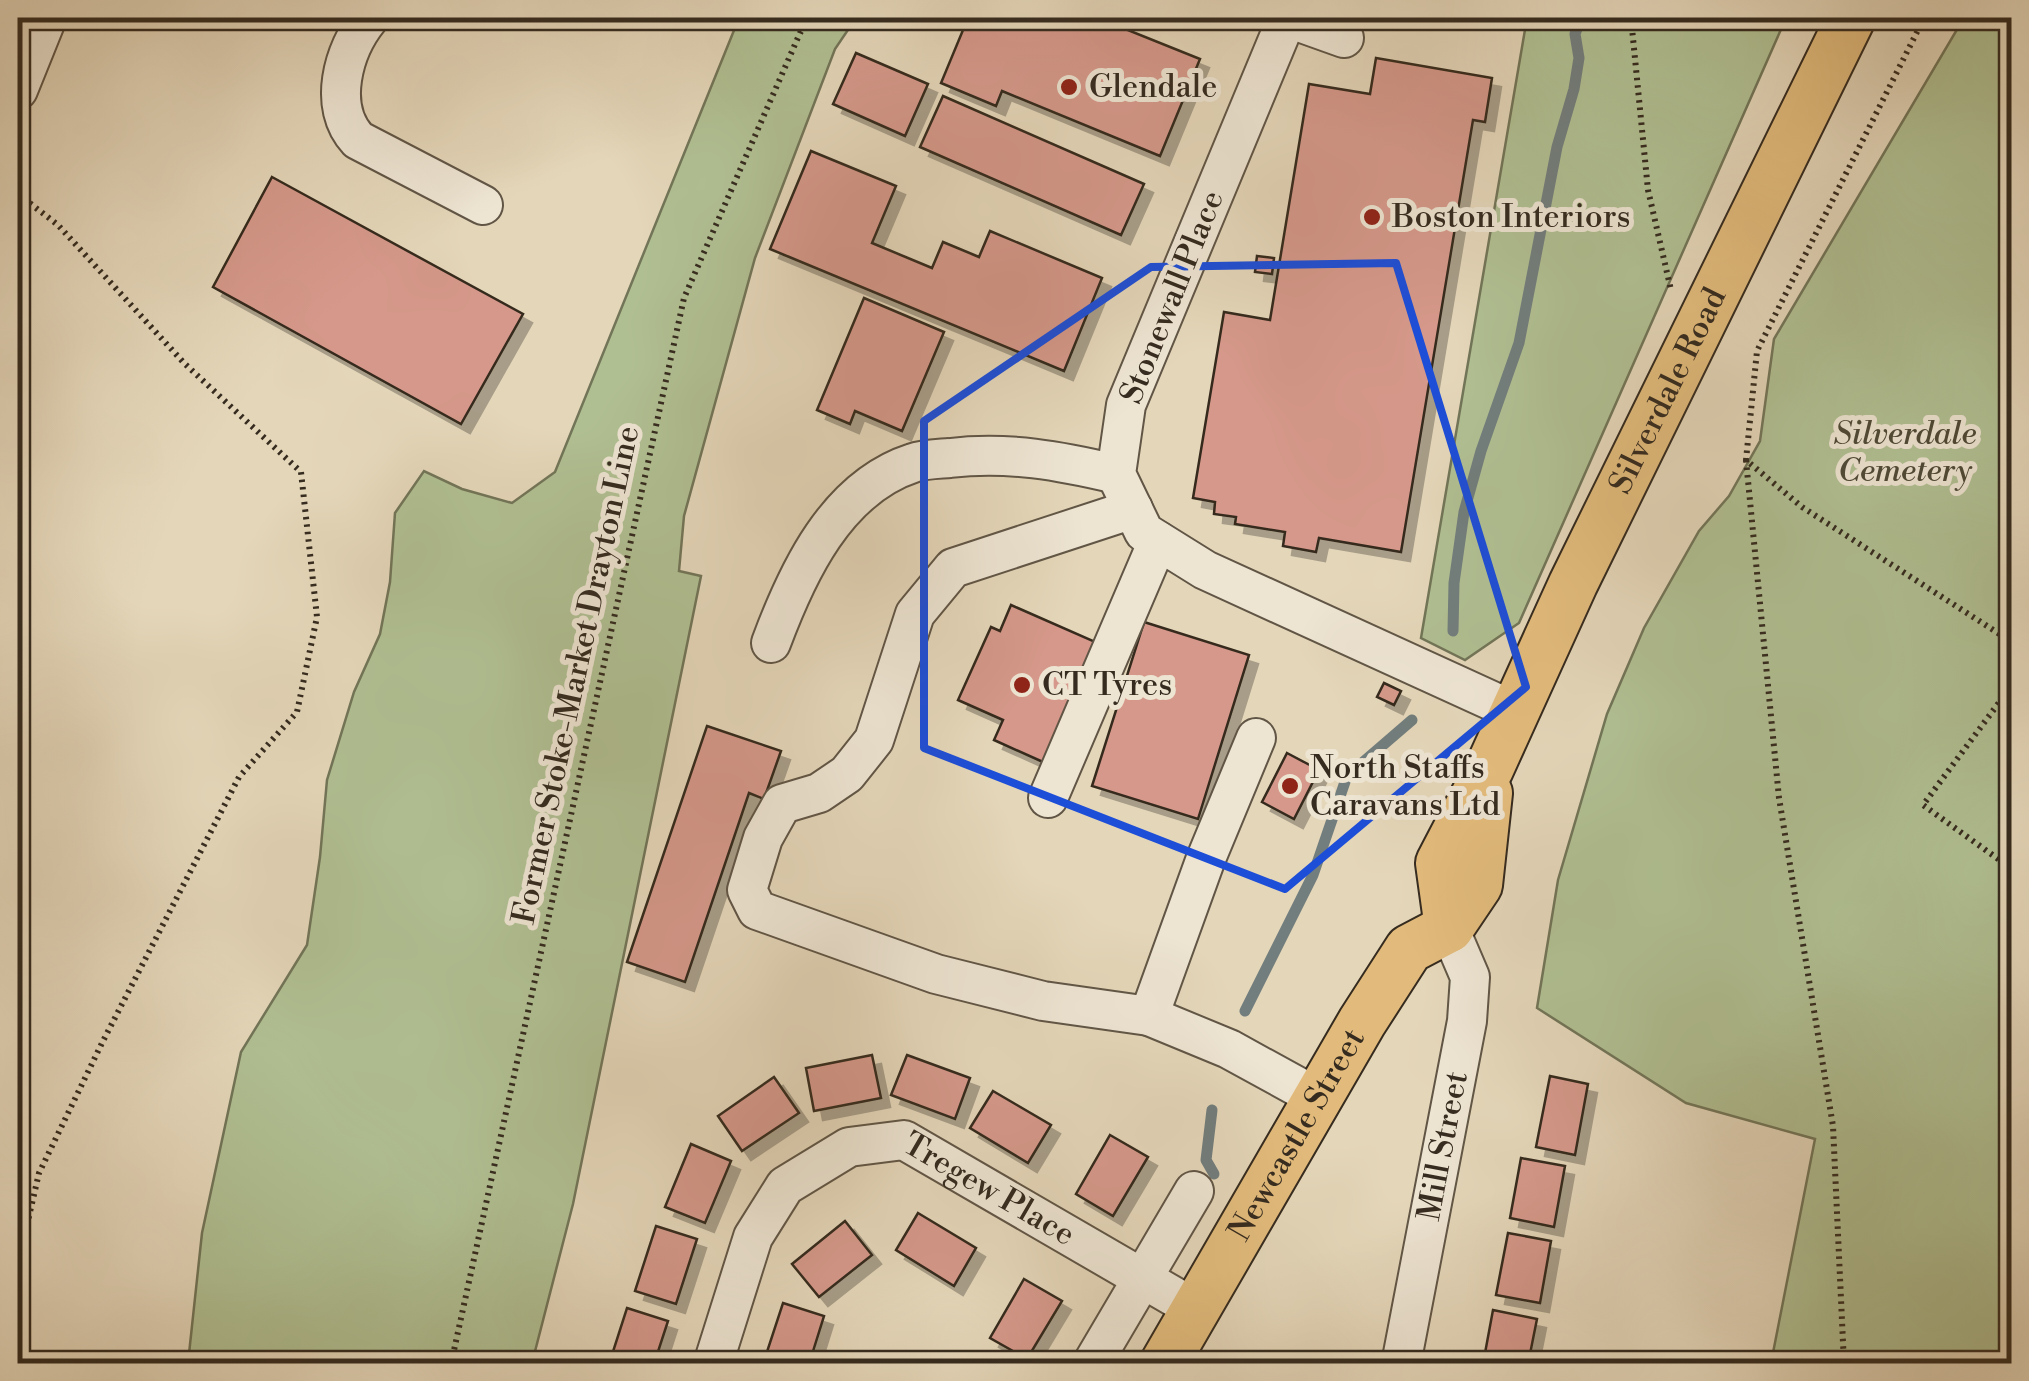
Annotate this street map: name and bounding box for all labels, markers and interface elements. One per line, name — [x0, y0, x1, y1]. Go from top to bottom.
place label: Glendale — [1089, 67, 1217, 107]
marker: Glendale — [1058, 76, 1080, 98]
street label: Stonewall Place — [1111, 185, 1233, 409]
place label: Boston Interiors — [1391, 197, 1631, 237]
marker: Boston Interiors — [1361, 206, 1383, 228]
street label: Silverdale Road — [1600, 281, 1735, 501]
park label: Silverdale Cemetery — [1834, 414, 1977, 491]
street label: Former Stoke-Market Drayton Line — [504, 422, 648, 928]
place label: CT Tyres — [1042, 665, 1172, 705]
marker: CT Tyres — [1011, 674, 1033, 696]
place label: North Staffs Caravans Ltd — [1310, 748, 1500, 825]
marker: North Staffs Caravans Ltd — [1279, 775, 1301, 797]
street label: Newcastle Street — [1220, 1021, 1374, 1248]
street label: Mill Street — [1409, 1068, 1477, 1224]
street label: Tregew Place — [896, 1124, 1082, 1255]

